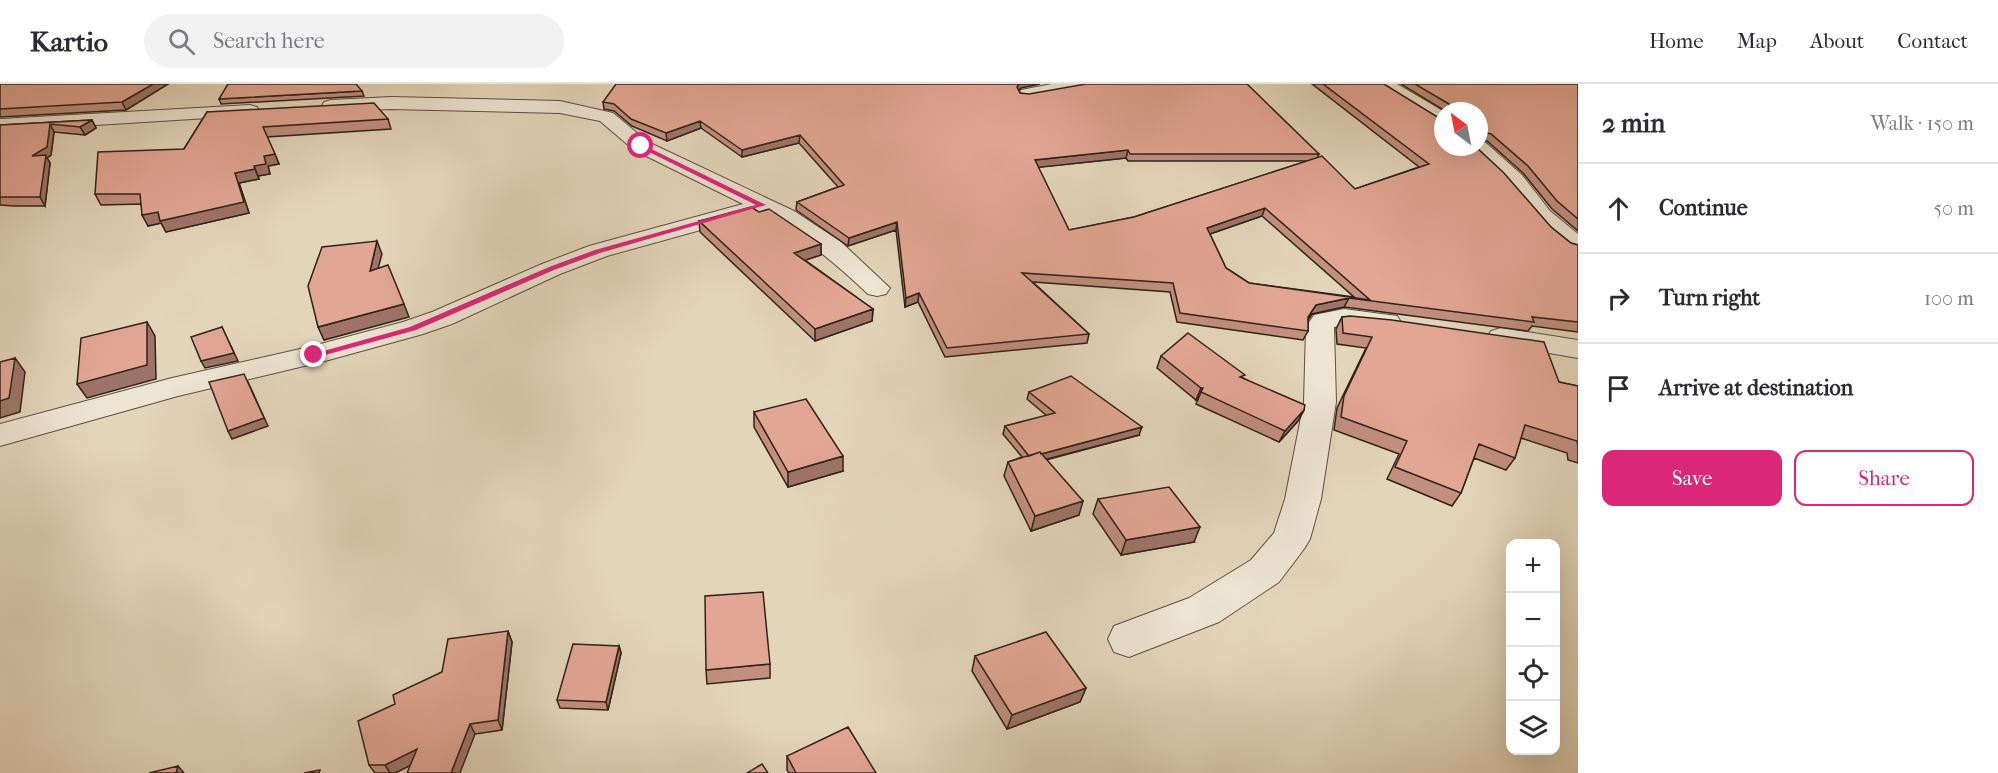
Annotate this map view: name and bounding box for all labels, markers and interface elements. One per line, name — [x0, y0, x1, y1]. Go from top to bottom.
search box — [144, 14, 564, 68]
text: Kartio — [30, 25, 108, 58]
icon: search — [165, 25, 198, 58]
text: Search here — [213, 28, 325, 54]
text: Home — [1649, 29, 1704, 53]
text: Map — [1737, 29, 1777, 53]
text: About — [1810, 29, 1864, 53]
text: Contact — [1897, 29, 1968, 53]
north arrow — [1434, 102, 1488, 156]
text: 2 min — [1602, 108, 1665, 139]
text: Walk · 150 m — [1870, 112, 1974, 135]
route start — [627, 132, 653, 158]
icon: ahead — [1602, 192, 1635, 225]
text: Continue — [1659, 195, 1748, 221]
text: 50 m — [1933, 197, 1974, 220]
icon: right — [1602, 282, 1635, 315]
text: Turn right — [1659, 285, 1760, 311]
text: 100 m — [1924, 287, 1974, 310]
route end — [300, 341, 326, 367]
icon: arrive — [1602, 372, 1635, 405]
text: Arrive at destination — [1659, 375, 1853, 401]
button: Save — [1602, 450, 1782, 506]
button: Share — [1794, 450, 1974, 506]
map controls — [1506, 539, 1560, 755]
button: + — [1506, 539, 1560, 593]
button: − — [1506, 593, 1560, 647]
button: locate — [1506, 647, 1560, 701]
button: layers — [1506, 701, 1560, 755]

